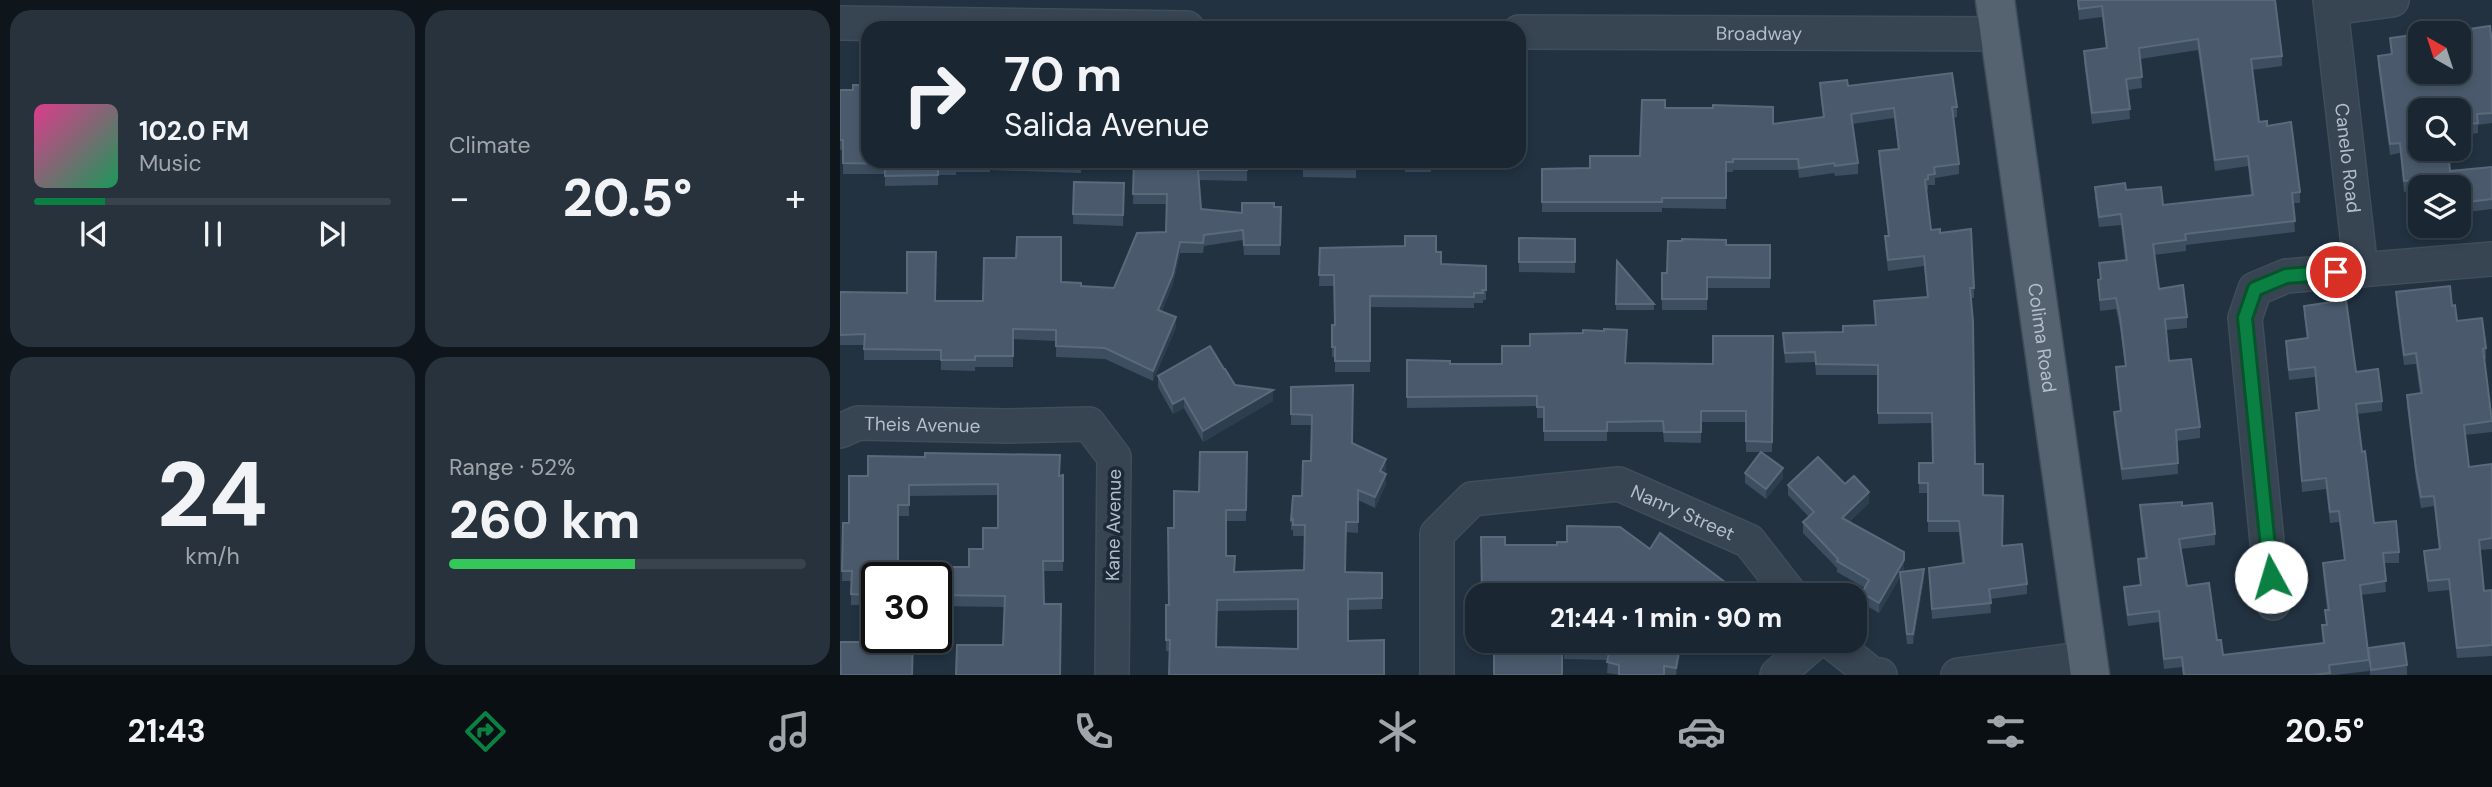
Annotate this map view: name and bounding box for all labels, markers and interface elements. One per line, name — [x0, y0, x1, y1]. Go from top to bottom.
street label: Broadway — [1716, 21, 1803, 46]
north arrow — [2408, 21, 2471, 84]
map controls — [2408, 21, 2471, 238]
text: 70 m — [1004, 42, 1122, 106]
icon: right — [889, 49, 980, 140]
button: search — [2408, 98, 2471, 161]
street label: Canelo Road — [2329, 102, 2366, 214]
text: Salida Avenue — [1004, 104, 1210, 146]
text: 102.0 FM — [139, 114, 249, 148]
text: Climate — [449, 130, 531, 160]
text: Music — [139, 148, 202, 178]
text: 20.5° — [563, 164, 692, 232]
text: − — [449, 173, 470, 223]
text: + — [785, 173, 806, 223]
button: layers — [2408, 175, 2471, 238]
icon: previous — [75, 215, 113, 253]
icon: pause — [194, 215, 232, 253]
icon: next — [313, 215, 351, 253]
pin — [2306, 242, 2366, 302]
icon: arrive — [2317, 253, 2355, 291]
street label: Colima Road — [2022, 281, 2062, 394]
street label: Theis Avenue — [864, 411, 981, 438]
text: 24 — [157, 436, 268, 554]
text: Range · 52% — [449, 452, 575, 482]
street label: Kane Avenue — [1100, 469, 1127, 581]
street label: Nanry Street — [1627, 479, 1738, 546]
text: 260 km — [449, 486, 641, 554]
position arrow — [2234, 540, 2308, 614]
text: km/h — [185, 541, 240, 571]
speed limit sign: 30 — [861, 562, 952, 653]
text: 21:44 · 1 min · 90 m — [1550, 601, 1782, 635]
icon: directions — [461, 707, 510, 756]
icon: music — [765, 707, 814, 756]
icon: phone — [1069, 707, 1118, 756]
icon: climate — [1373, 707, 1422, 756]
icon: car — [1677, 707, 1726, 756]
icon: filters — [1981, 707, 2030, 756]
text: 21:43 — [128, 710, 206, 752]
text: 20.5° — [2285, 710, 2364, 752]

